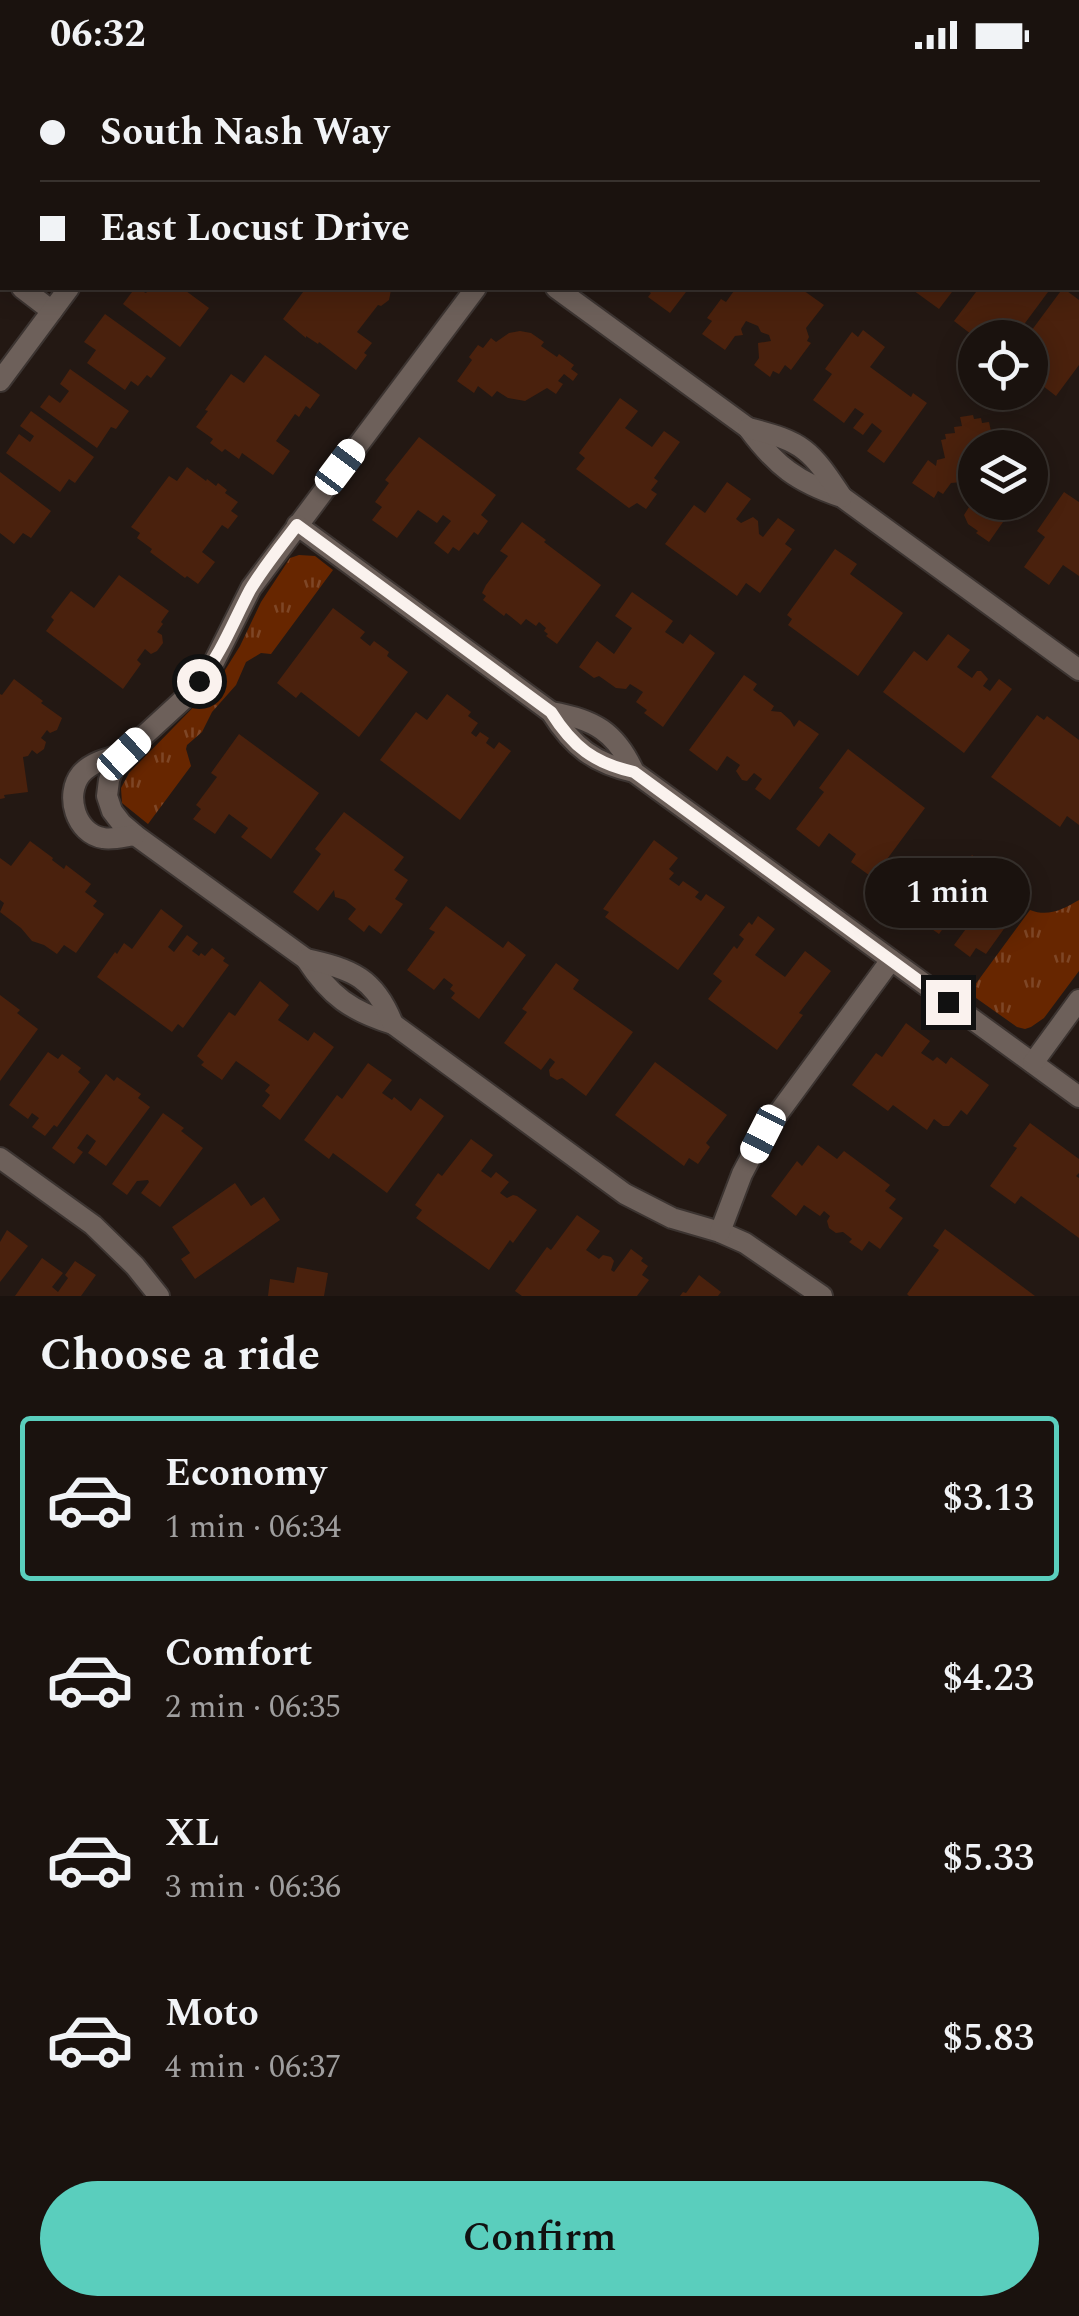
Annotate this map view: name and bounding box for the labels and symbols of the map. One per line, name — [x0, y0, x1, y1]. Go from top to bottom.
car — [310, 434, 370, 500]
route start — [177, 659, 222, 704]
car — [92, 723, 156, 785]
callout: 1 min — [866, 857, 1030, 927]
route end — [926, 980, 971, 1025]
car — [736, 1100, 790, 1168]

